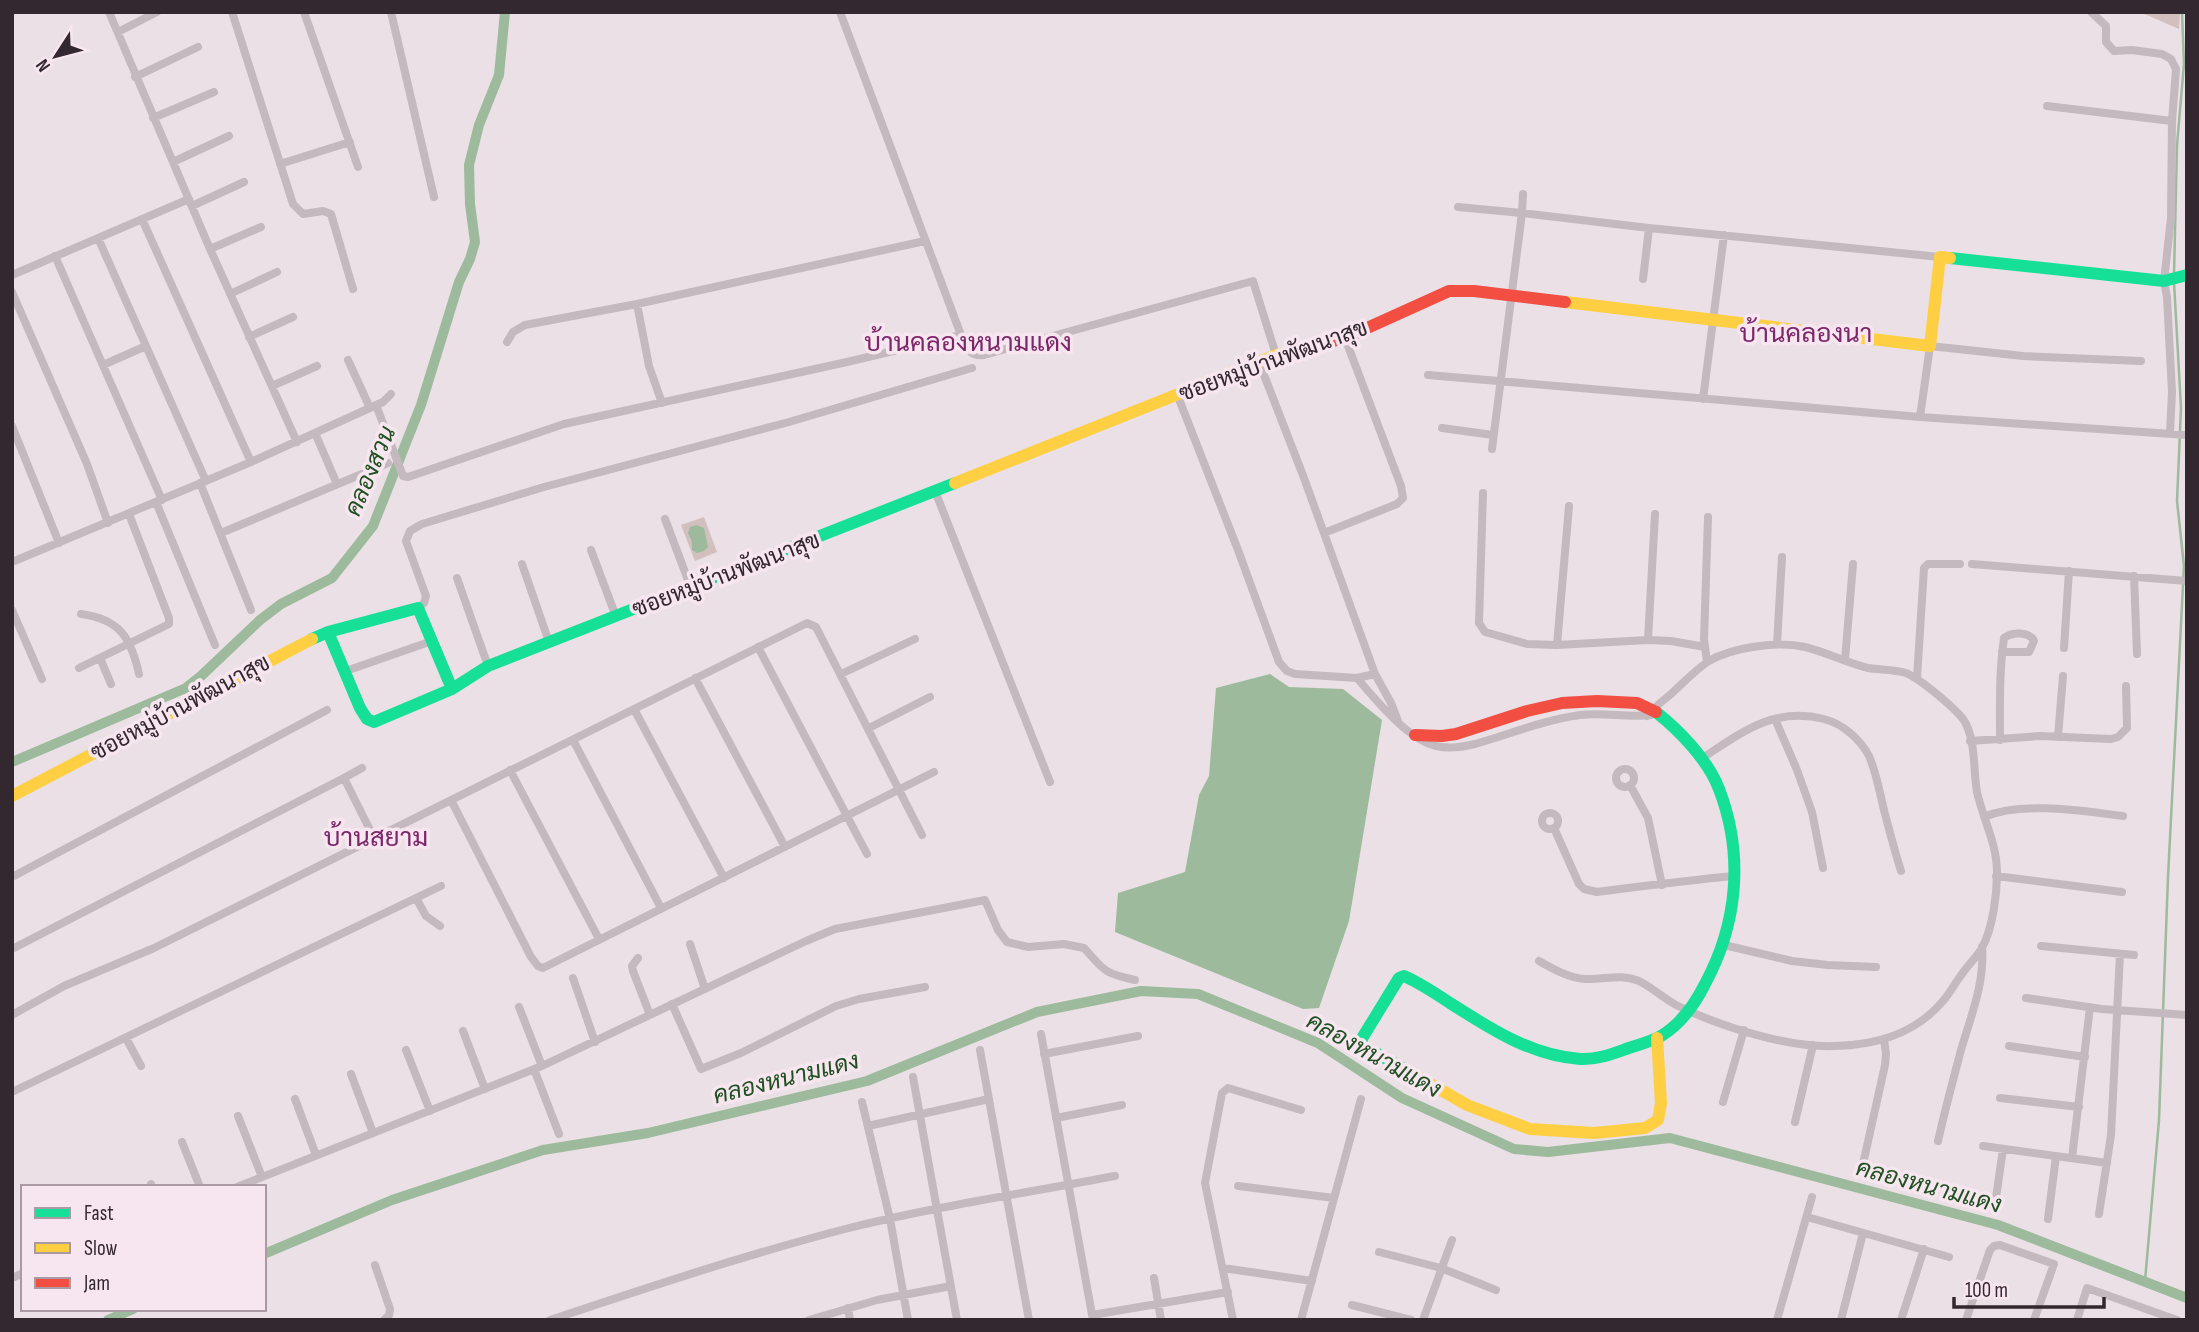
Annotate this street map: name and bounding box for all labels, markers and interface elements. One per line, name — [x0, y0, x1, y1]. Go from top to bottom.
north arrow — [21, 21, 91, 91]
text: N — [31, 54, 56, 76]
street label: ซอยหมู่บ้านพัฒนาสุข — [1175, 312, 1372, 410]
district label: บ้านคลองนา — [1740, 317, 1872, 350]
district label: บ้านคลองหนามแดง — [864, 326, 1072, 359]
water label: คลองสวน — [339, 422, 402, 521]
street label: ซอยหมู่บ้านพัฒนาสุข — [628, 524, 825, 625]
street label: ซอยหมู่บ้านพัฒนาสุข — [85, 647, 276, 769]
district label: บ้านสยาม — [324, 821, 428, 854]
water label: คลองหนามแดง — [1301, 1007, 1446, 1104]
water label: คลองหนามแดง — [710, 1046, 862, 1111]
water label: คลองหนามแดง — [1853, 1153, 2005, 1220]
legend — [21, 1185, 266, 1311]
text: Fast — [84, 1201, 114, 1226]
text: Slow — [84, 1236, 118, 1261]
scale bar — [1954, 1266, 2104, 1310]
text: Jam — [83, 1271, 110, 1296]
text: 100 m — [1965, 1278, 2008, 1303]

